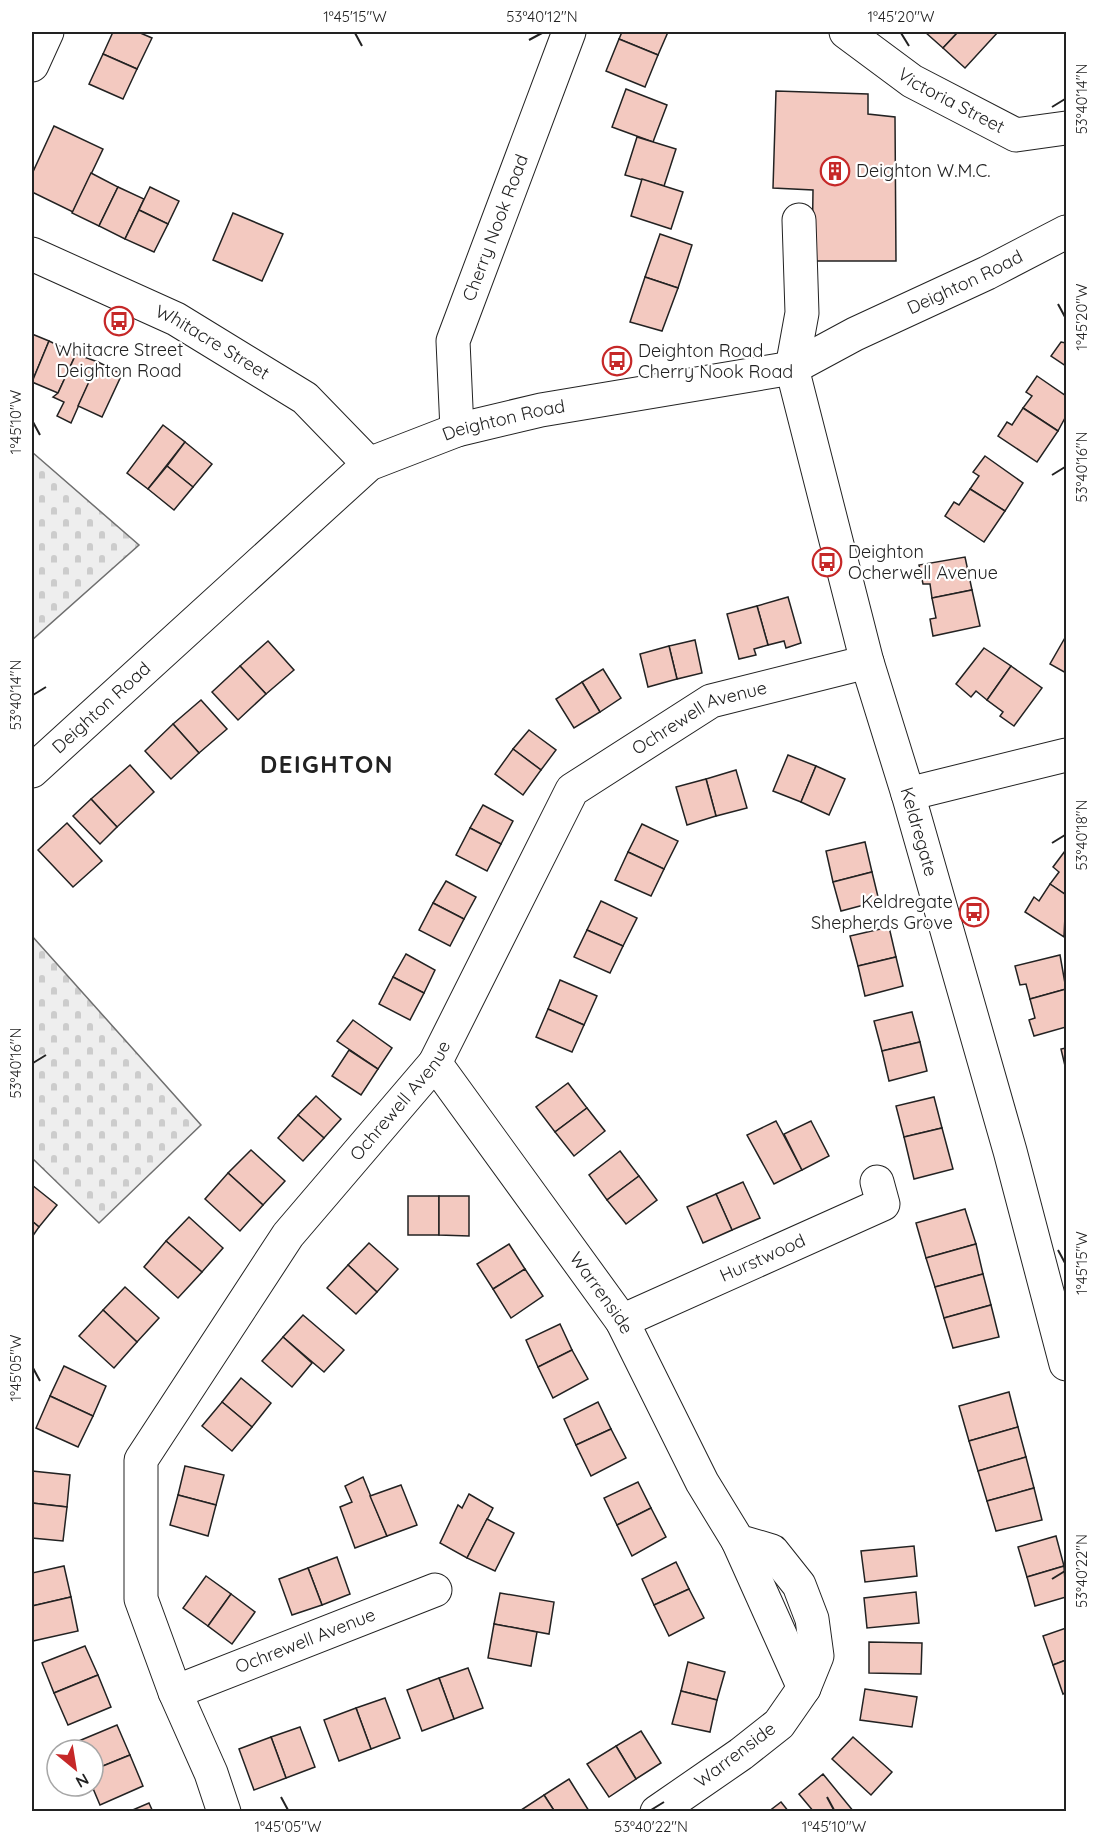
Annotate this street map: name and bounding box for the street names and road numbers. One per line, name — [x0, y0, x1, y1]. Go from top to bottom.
street label: Victoria Street — [893, 62, 1009, 138]
street label: Cherry Nook Road — [457, 151, 533, 304]
street label: Deighton Road — [903, 245, 1026, 319]
street label: Whitacre Street — [152, 299, 274, 384]
street label: Deighton Road — [439, 394, 567, 446]
street label: Deighton Road — [47, 657, 155, 758]
street label: Ochrewell Avenue — [627, 676, 769, 760]
street label: Keldregate — [896, 784, 943, 879]
street label: Ochrewell Avenue — [345, 1037, 455, 1165]
street label: Hurstwood — [716, 1228, 809, 1287]
street label: Warrenside — [565, 1247, 639, 1338]
street label: Ochrewell Avenue — [232, 1603, 379, 1678]
street label: Warrenside — [690, 1717, 780, 1793]

